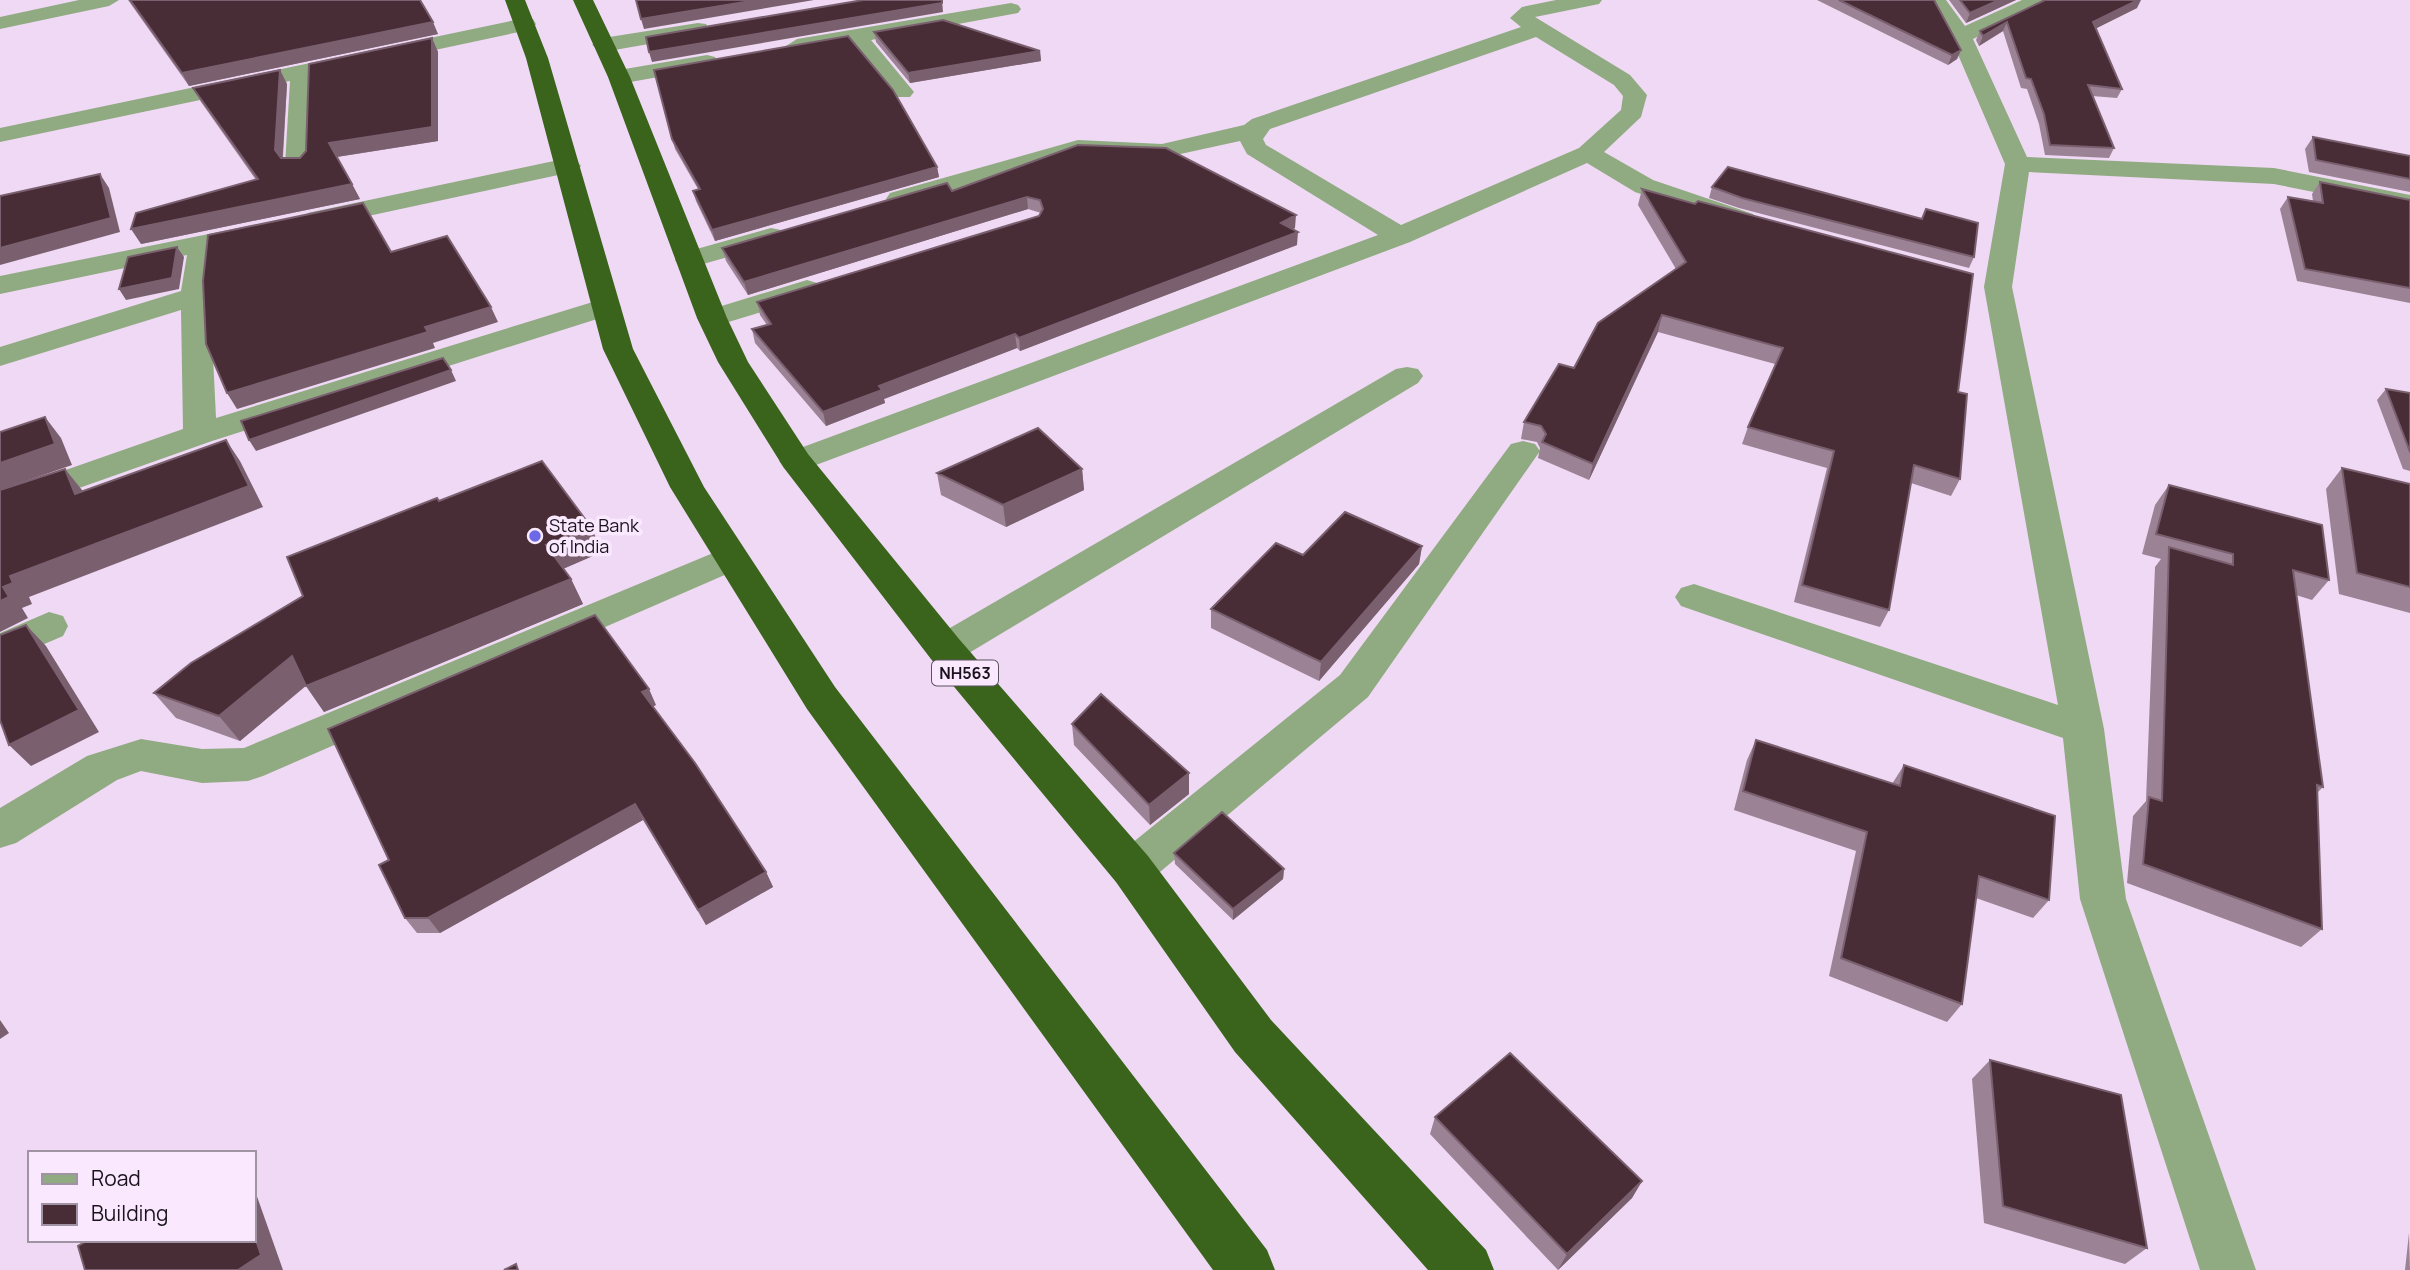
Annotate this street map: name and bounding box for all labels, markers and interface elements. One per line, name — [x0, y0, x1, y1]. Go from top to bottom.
place label: State Bank of India — [549, 513, 640, 558]
marker: State Bank of India — [527, 528, 543, 544]
road number: NH563 — [932, 660, 998, 686]
legend — [28, 1151, 256, 1242]
text: Road — [91, 1164, 141, 1192]
text: Building — [91, 1199, 168, 1227]

